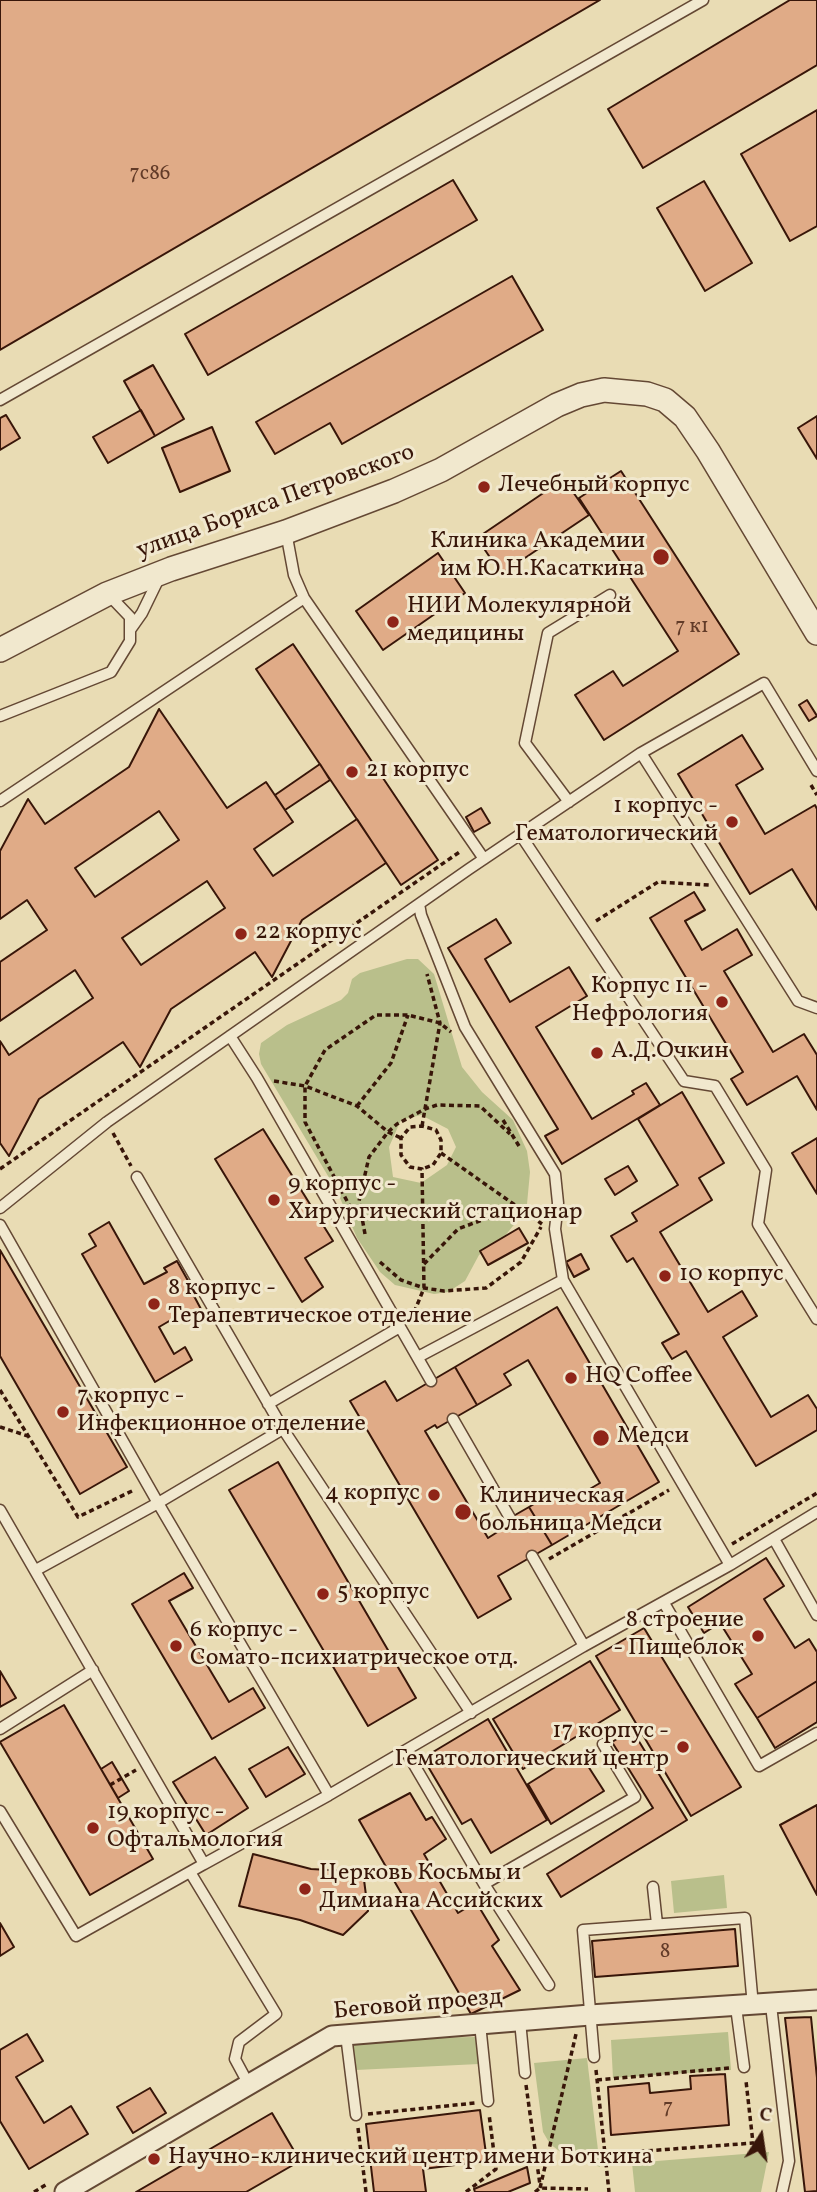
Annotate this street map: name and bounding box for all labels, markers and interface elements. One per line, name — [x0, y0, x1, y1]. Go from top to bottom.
house number: 7с86 — [130, 162, 170, 188]
street label: улица Бориса Петровского — [133, 439, 419, 567]
place label: Лечебный корпус — [498, 473, 690, 501]
marker: Лечебный корпус — [476, 479, 492, 495]
place label: Клиника Академии им Ю.Н.Касаткина — [430, 529, 645, 585]
marker: Клиника Академии им Ю.Н.Касаткина — [651, 547, 671, 567]
place label: НИИ Молекулярной медицины — [407, 594, 631, 650]
marker: НИИ Молекулярной медицины — [385, 614, 401, 630]
house number: 7 к1 — [675, 615, 709, 641]
place label: 21 корпус — [366, 758, 469, 786]
marker: 21 корпус — [344, 764, 360, 780]
place label: 1 корпус - Гематологический — [515, 794, 718, 850]
marker: 1 корпус - Гематологический — [724, 814, 740, 830]
place label: 22 корпус — [255, 920, 362, 948]
marker: 22 корпус — [233, 926, 249, 942]
place label: Корпус 11 - Нефрология — [572, 974, 708, 1030]
marker: Корпус 11 - Нефрология — [714, 994, 730, 1010]
place label: А.Д.Очкин — [611, 1039, 729, 1067]
marker: А.Д.Очкин — [589, 1045, 605, 1061]
place label: 9 корпус - Хирургический стационар — [288, 1172, 582, 1228]
marker: 9 корпус - Хирургический стационар — [266, 1192, 282, 1208]
place label: 10 корпус — [679, 1262, 784, 1290]
marker: 10 корпус — [657, 1268, 673, 1284]
place label: 8 корпус - Терапевтическое отделение — [168, 1276, 472, 1332]
marker: 8 корпус - Терапевтическое отделение — [146, 1296, 162, 1312]
place label: HQ Coffee — [585, 1364, 693, 1392]
marker: HQ Coffee — [563, 1370, 579, 1386]
place label: 7 корпус - Инфекционное отделение — [77, 1384, 366, 1440]
marker: 7 корпус - Инфекционное отделение — [55, 1404, 71, 1420]
place label: Медси — [617, 1424, 689, 1452]
marker: Медси — [591, 1428, 611, 1448]
place label: 4 корпус — [325, 1481, 420, 1509]
place label: Клиническая больница Медси — [479, 1484, 662, 1540]
marker: 4 корпус — [426, 1487, 442, 1503]
marker: Клиническая больница Медси — [453, 1502, 473, 1522]
place label: 5 корпус — [337, 1580, 429, 1608]
marker: 5 корпус — [315, 1586, 331, 1602]
place label: 8 строение - Пищеблок — [613, 1608, 744, 1664]
place label: 6 корпус - Сомато-психиатрическое отд. — [190, 1618, 518, 1674]
marker: 8 строение - Пищеблок — [750, 1628, 766, 1644]
marker: 6 корпус - Сомато-психиатрическое отд. — [168, 1638, 184, 1654]
place label: 17 корпус - Гематологический центр — [394, 1719, 669, 1775]
marker: 17 корпус - Гематологический центр — [675, 1739, 691, 1755]
place label: 19 корпус - Офтальмология — [107, 1800, 283, 1856]
marker: 19 корпус - Офтальмология — [85, 1820, 101, 1836]
place label: Церковь Косьмы и Димиана Ассийских — [319, 1861, 543, 1917]
marker: Церковь Косьмы и Димиана Ассийских — [297, 1881, 313, 1897]
house number: 8 — [660, 1940, 670, 1966]
street label: Беговой проезд — [332, 1984, 504, 2028]
house number: 7 — [663, 2096, 673, 2122]
north arrow — [726, 2101, 796, 2171]
text: С — [757, 2101, 774, 2129]
place label: Научно-клинический центр имени Боткина — [168, 2145, 653, 2173]
marker: Научно-клинический центр имени Боткина — [146, 2151, 162, 2167]

